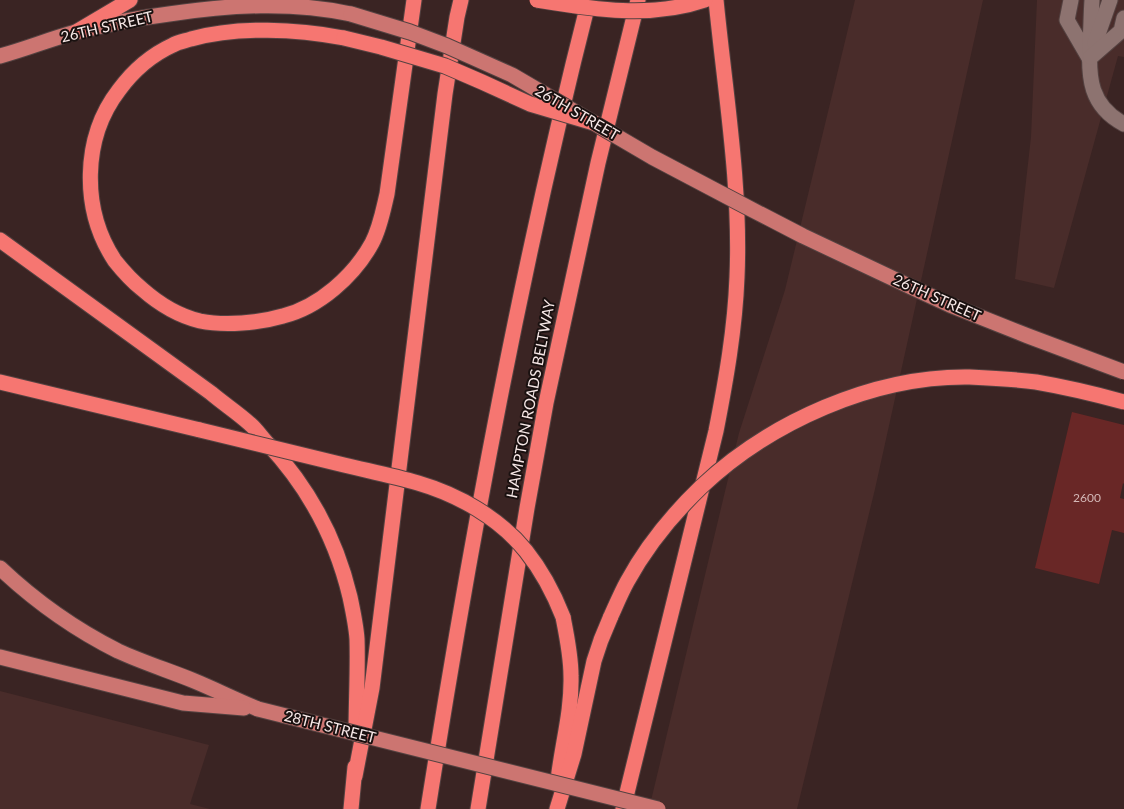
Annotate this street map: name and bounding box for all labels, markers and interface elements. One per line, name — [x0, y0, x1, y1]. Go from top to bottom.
street label: 26TH STREET — [59, 7, 155, 45]
street label: 26TH STREET — [532, 81, 623, 144]
street label: 26TH STREET — [891, 270, 984, 325]
street label: HAMPTON ROADS BELTWAY — [502, 298, 558, 499]
house number: 2600 — [1073, 490, 1101, 505]
street label: 28TH STREET — [282, 706, 378, 746]

